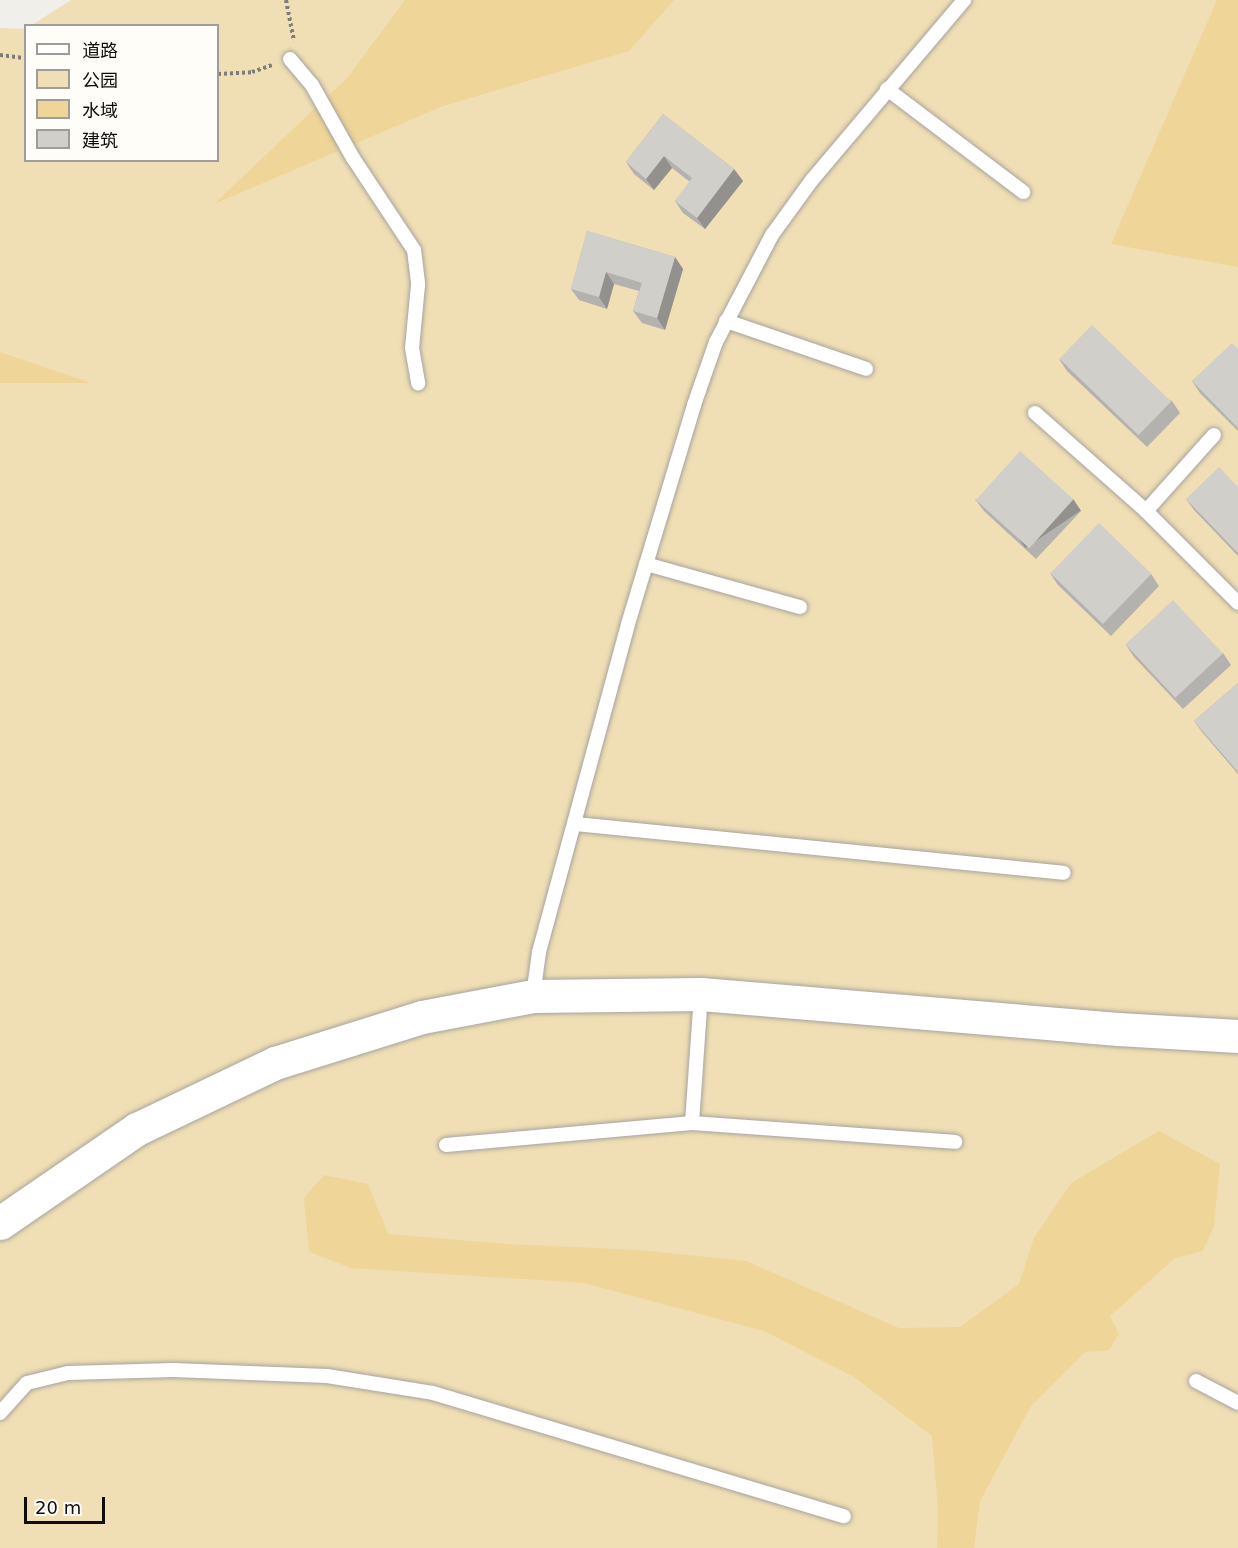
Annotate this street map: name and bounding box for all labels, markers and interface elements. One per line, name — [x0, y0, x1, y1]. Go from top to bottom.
legend — [24, 24, 219, 162]
text: 道路 — [82, 40, 118, 61]
text: 公园 — [82, 70, 118, 91]
text: 水域 — [82, 100, 118, 121]
text: 建筑 — [82, 130, 118, 151]
scale bar — [27, 1485, 108, 1523]
text: 20 m — [35, 1497, 81, 1518]

